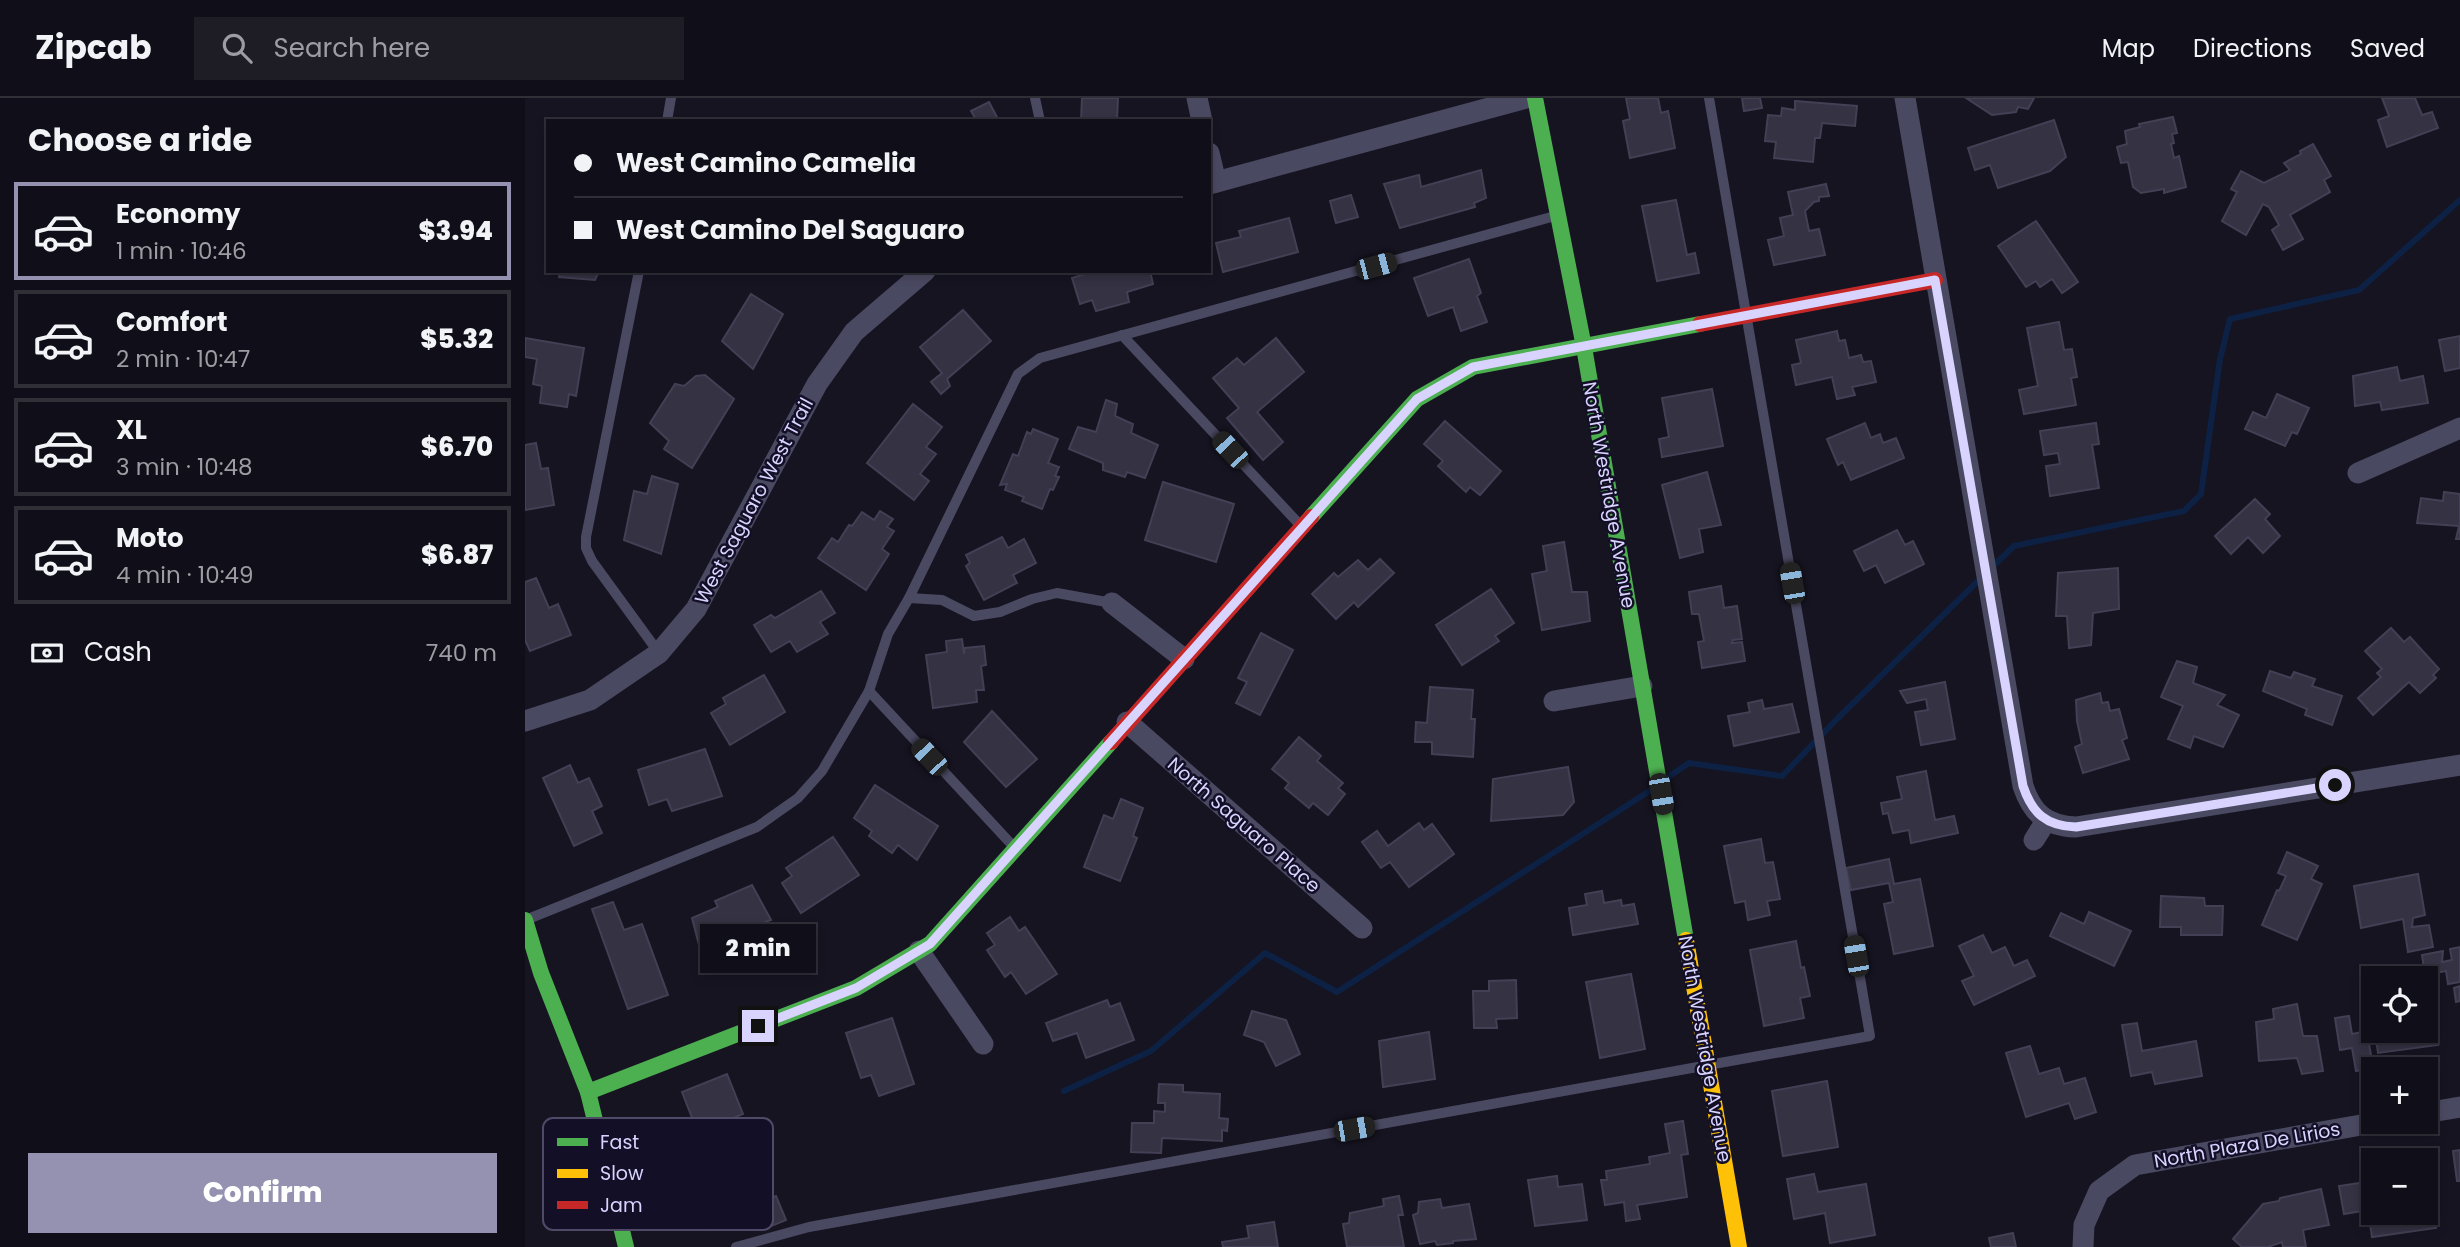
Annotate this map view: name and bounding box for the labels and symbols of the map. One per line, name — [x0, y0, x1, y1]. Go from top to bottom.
car — [1353, 250, 1400, 282]
street label: North Westridge Avenue — [1576, 380, 1642, 610]
street label: West Saguaro West Trail — [688, 393, 820, 609]
car — [1208, 427, 1253, 473]
car — [1779, 560, 1806, 606]
car — [907, 734, 952, 780]
street label: North Saguaro Place — [1162, 751, 1326, 899]
route start — [2319, 769, 2351, 801]
car — [1648, 771, 1675, 817]
callout: 2 min — [700, 925, 816, 974]
car — [1843, 933, 1870, 979]
street label: North Westridge Avenue — [1672, 934, 1738, 1164]
route end — [742, 1010, 774, 1042]
car — [1332, 1115, 1377, 1143]
street label: North Plaza De Lirios — [2152, 1115, 2342, 1175]
legend — [543, 1118, 773, 1230]
text: Fast — [600, 1129, 639, 1156]
text: Slow — [600, 1160, 644, 1187]
text: Jam — [600, 1192, 642, 1219]

